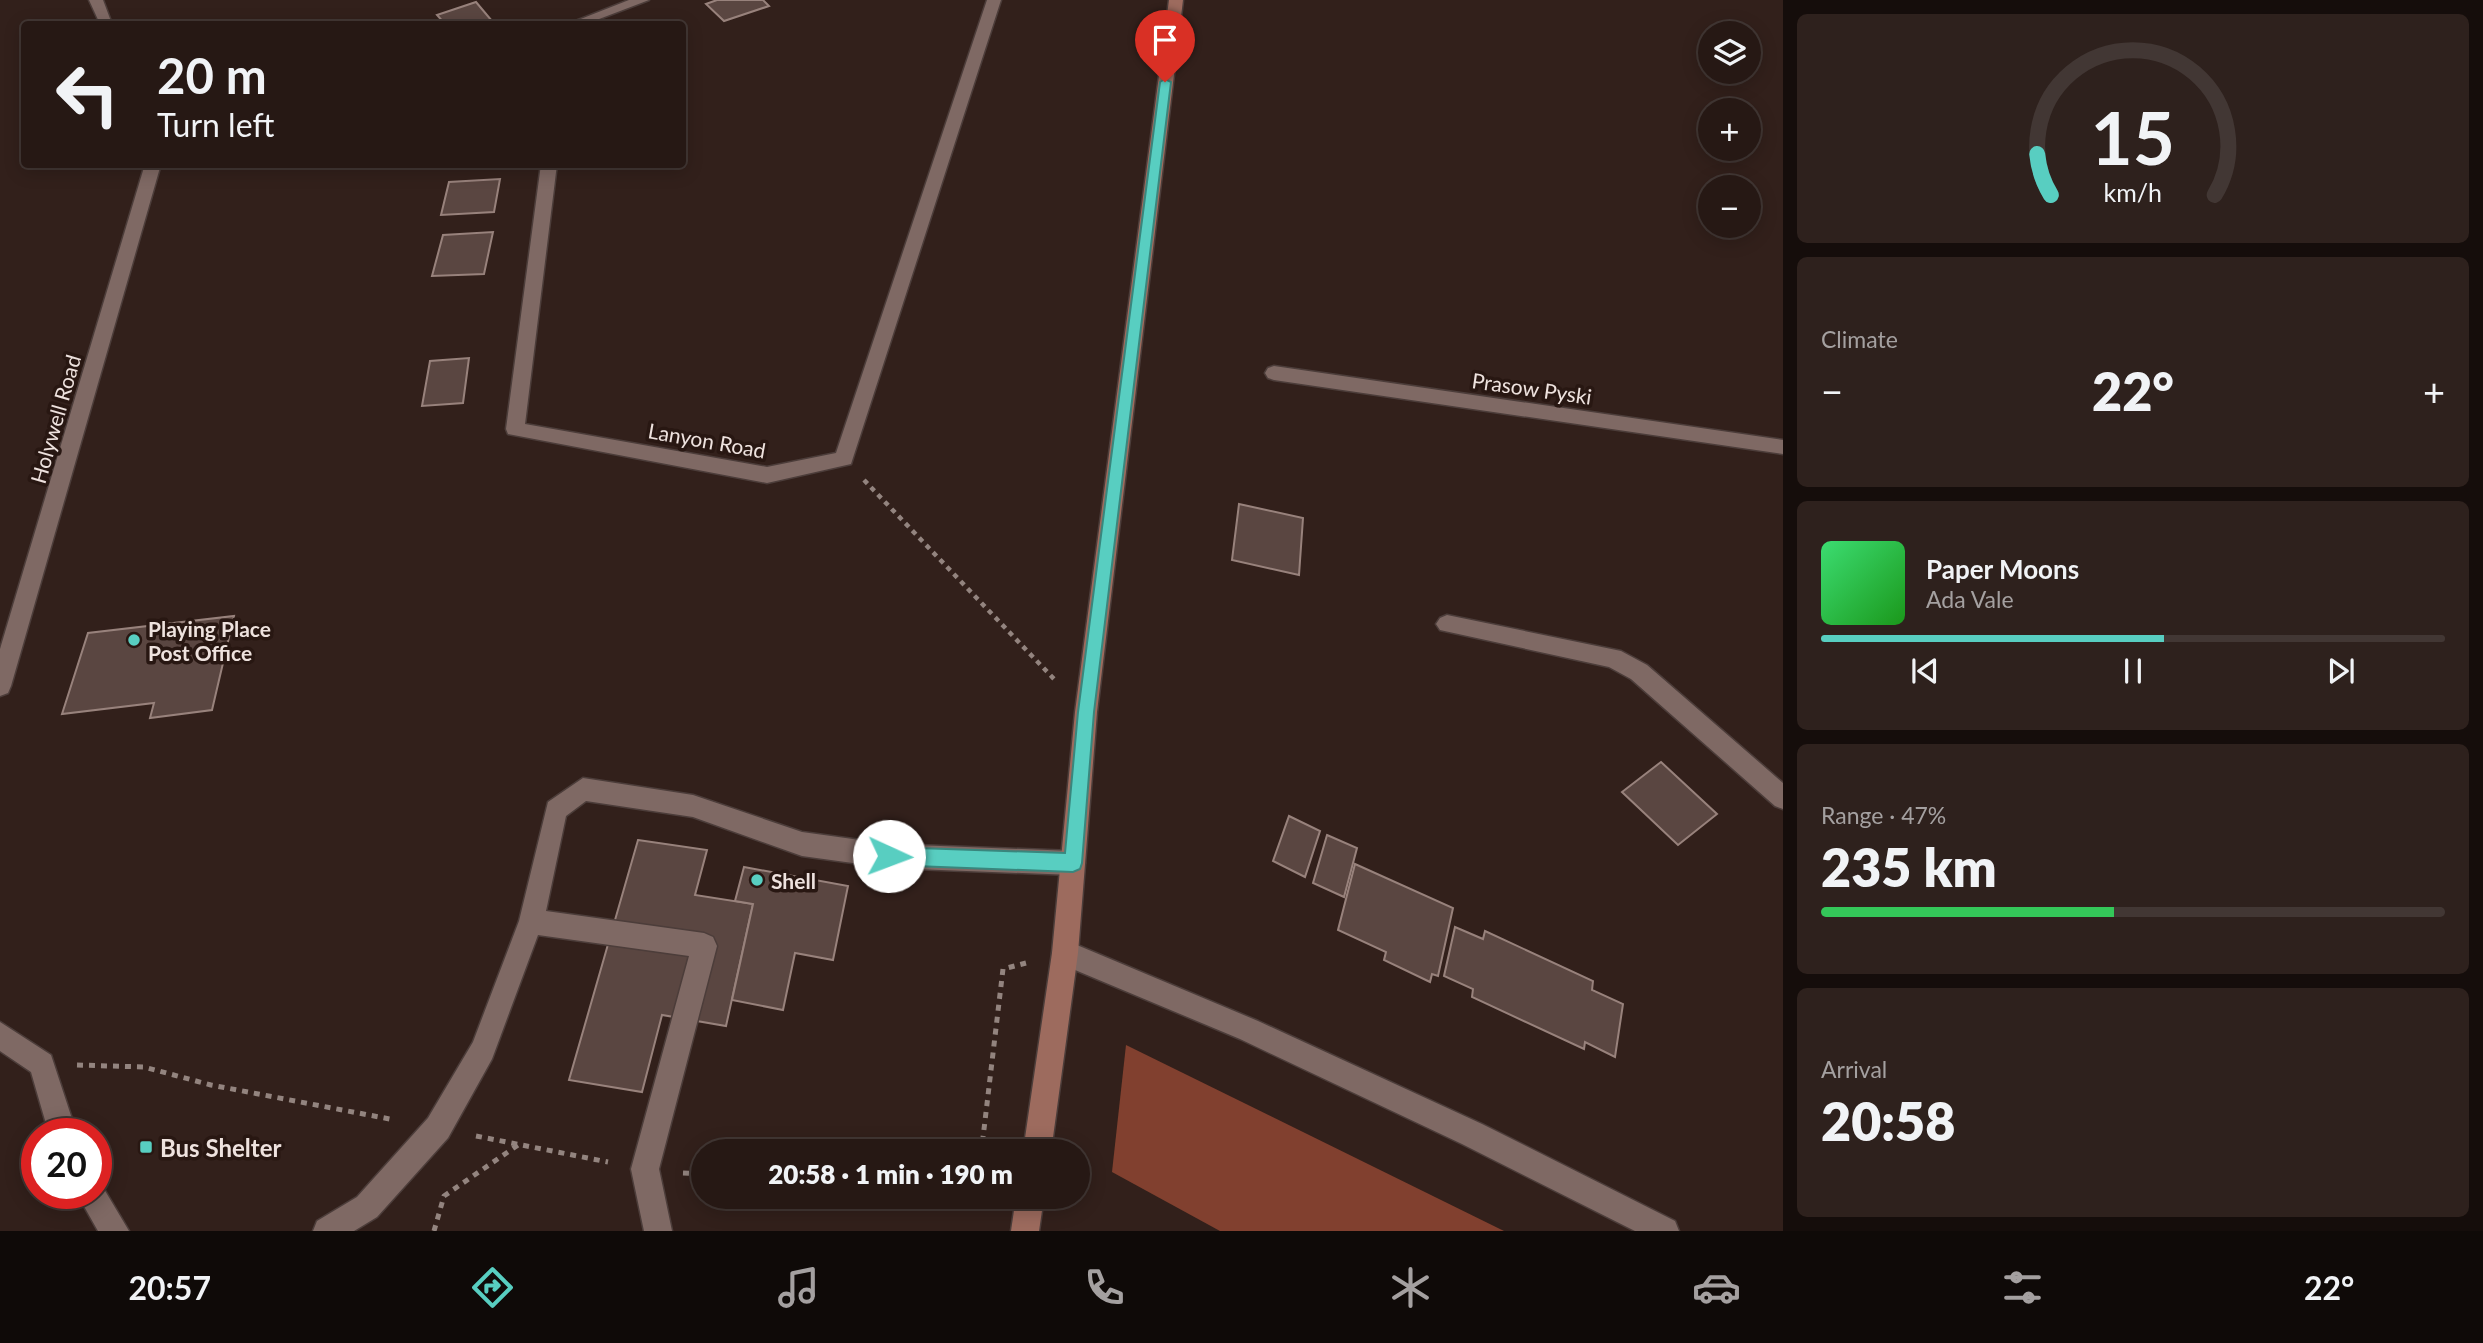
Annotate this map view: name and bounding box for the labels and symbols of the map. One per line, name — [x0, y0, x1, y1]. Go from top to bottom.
pin — [1135, 10, 1195, 82]
street label: Holywell Road — [25, 352, 85, 486]
street label: Prasow Pyski — [1471, 367, 1593, 409]
street label: Lanyon Road — [646, 417, 768, 463]
place label: Playing Place Post Office — [148, 616, 271, 665]
marker: Playing Place Post Office — [126, 632, 142, 648]
position arrow — [852, 819, 926, 893]
place label: Shell — [771, 868, 816, 893]
marker: Shell — [749, 872, 765, 888]
speed limit sign: 20 — [21, 1118, 112, 1209]
place label: Bus Shelter — [160, 1133, 281, 1162]
marker: Bus Shelter — [138, 1139, 154, 1155]

